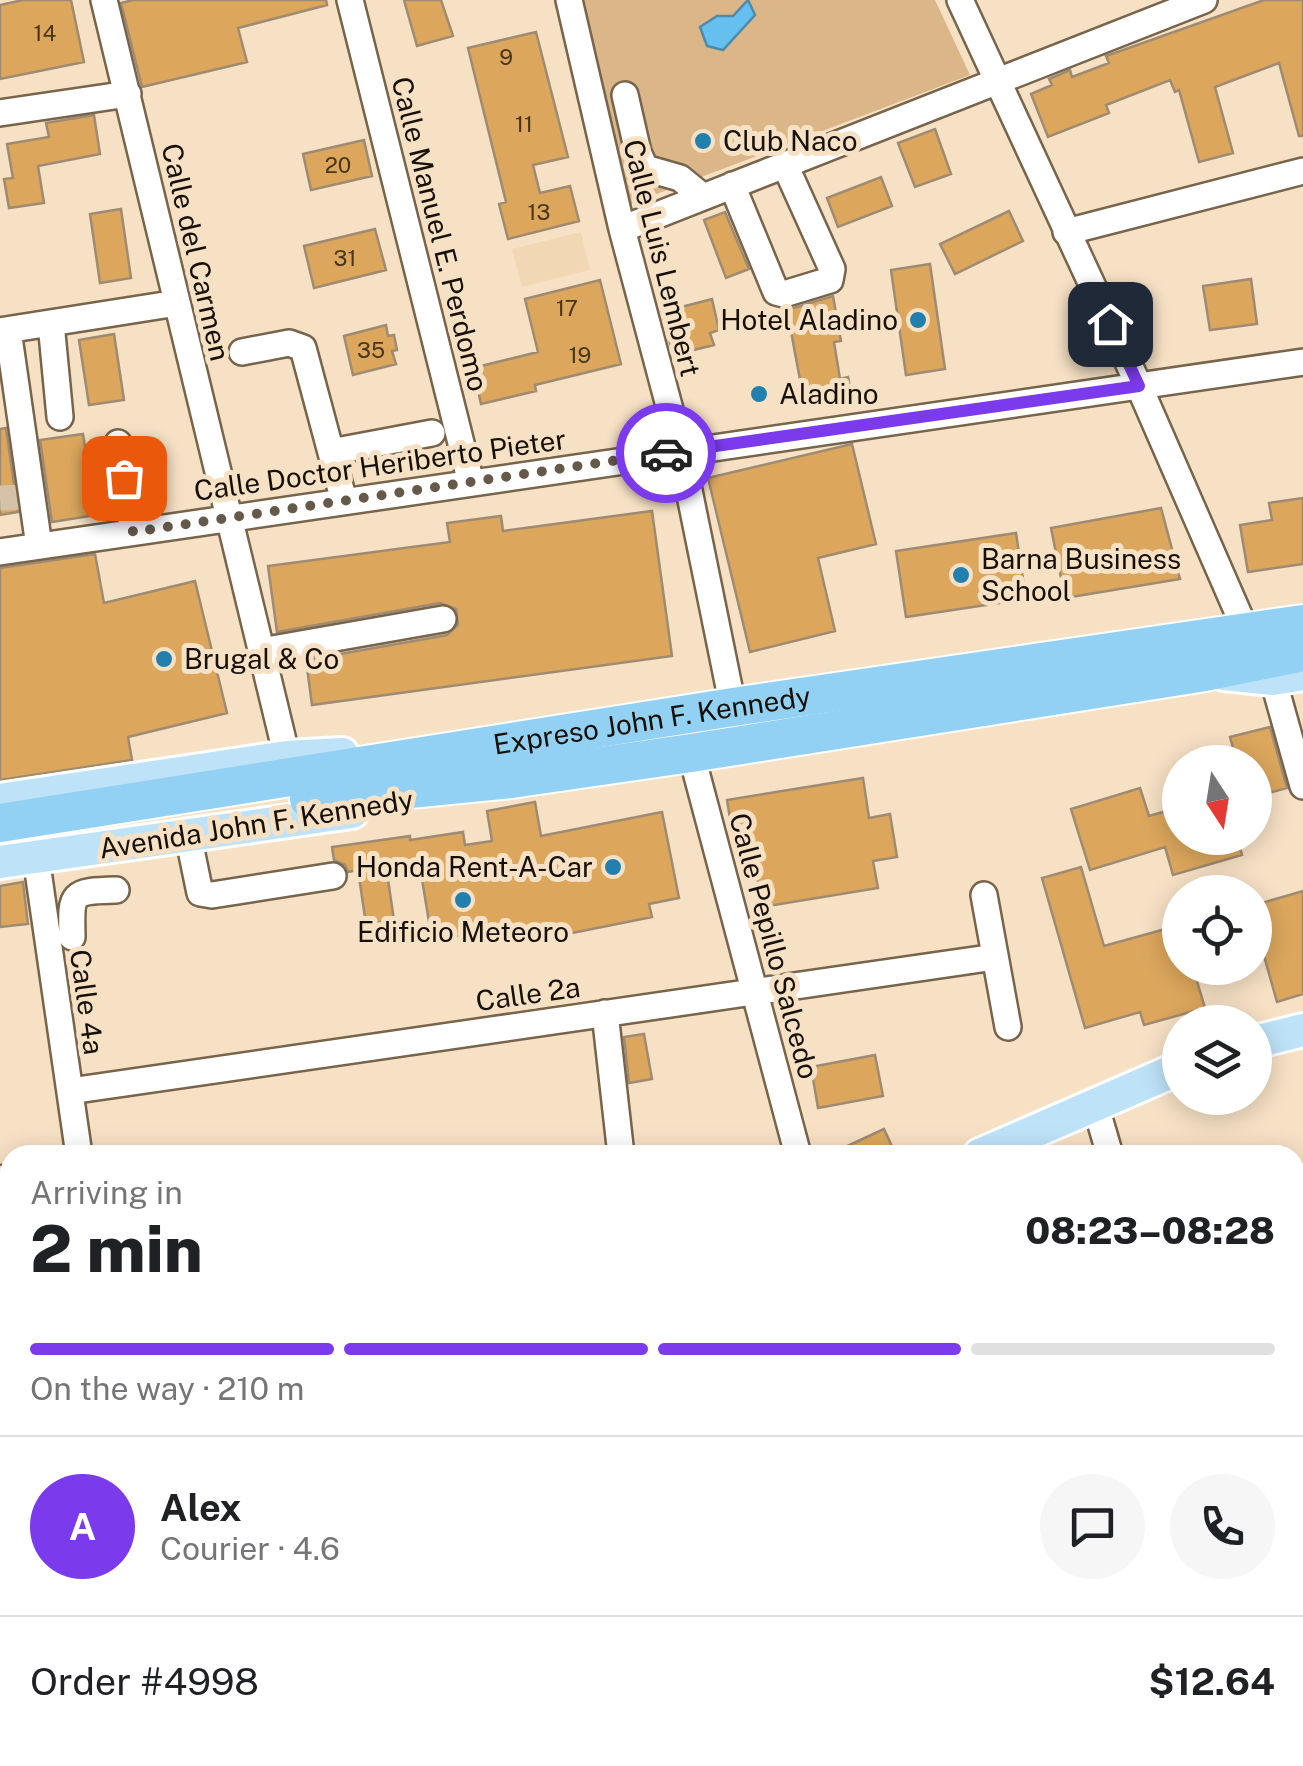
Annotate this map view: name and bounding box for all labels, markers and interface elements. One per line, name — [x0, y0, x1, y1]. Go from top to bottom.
house number: 14 — [34, 20, 57, 46]
house number: 9 — [499, 44, 513, 70]
street label: Calle Manuel E. Perdomo — [385, 73, 496, 395]
house number: 11 — [515, 111, 533, 137]
place label: Club Naco — [723, 124, 858, 157]
marker: Club Naco — [692, 130, 714, 152]
street label: Calle Luis Lembert — [617, 136, 708, 380]
street label: Calle del Carmen — [155, 140, 238, 364]
house number: 20 — [325, 152, 351, 178]
house number: 13 — [528, 199, 550, 225]
house number: 31 — [334, 245, 356, 271]
pin — [1068, 282, 1153, 367]
house number: 17 — [556, 295, 578, 321]
icon: home — [1083, 297, 1138, 352]
place label: Hotel Aladino — [720, 303, 898, 336]
marker: Hotel Aladino — [907, 309, 929, 331]
house number: 35 — [357, 337, 385, 363]
house number: 19 — [569, 342, 591, 368]
place label: Aladino — [779, 377, 879, 410]
marker: Aladino — [748, 383, 770, 405]
courier — [616, 403, 716, 503]
street label: Calle Doctor Heriberto Pieter — [192, 422, 568, 507]
icon: car — [639, 426, 694, 481]
pin — [82, 436, 167, 521]
icon: bag — [97, 451, 152, 506]
place label: Barna Business School — [981, 542, 1181, 607]
marker: Barna Business School — [950, 564, 972, 586]
place label: Brugal & Co — [184, 642, 339, 675]
marker: Brugal & Co — [153, 648, 175, 670]
street label: Expreso John F. Kennedy — [491, 679, 813, 761]
north arrow — [1162, 745, 1272, 855]
map controls — [1162, 745, 1272, 1115]
street label: Avenida John F. Kennedy — [96, 782, 415, 865]
street label: Calle Pepillo Salcedo — [723, 809, 826, 1082]
place label: Honda Rent-A-Car — [356, 850, 593, 883]
marker: Honda Rent-A-Car — [602, 856, 624, 878]
button: locate — [1162, 875, 1272, 985]
marker: Edificio Meteoro — [452, 889, 474, 911]
place label: Edificio Meteoro — [357, 915, 569, 948]
street label: Calle 4a — [64, 947, 111, 1057]
street label: Calle 2a — [474, 970, 582, 1017]
button: layers — [1162, 1005, 1272, 1115]
text: Arriving in — [30, 1174, 183, 1211]
text: 08:23–08:28 — [1025, 1208, 1275, 1253]
text: 2 min — [30, 1210, 203, 1287]
text: On the way · 210 m — [30, 1370, 304, 1407]
button: chat — [1040, 1474, 1145, 1579]
button: phone — [1170, 1474, 1275, 1579]
text: Alex — [160, 1485, 242, 1530]
text: A — [69, 1504, 96, 1549]
text: Courier · 4.6 — [160, 1530, 340, 1567]
text: Order #4998 — [30, 1659, 259, 1704]
text: $12.64 — [1149, 1659, 1275, 1704]

